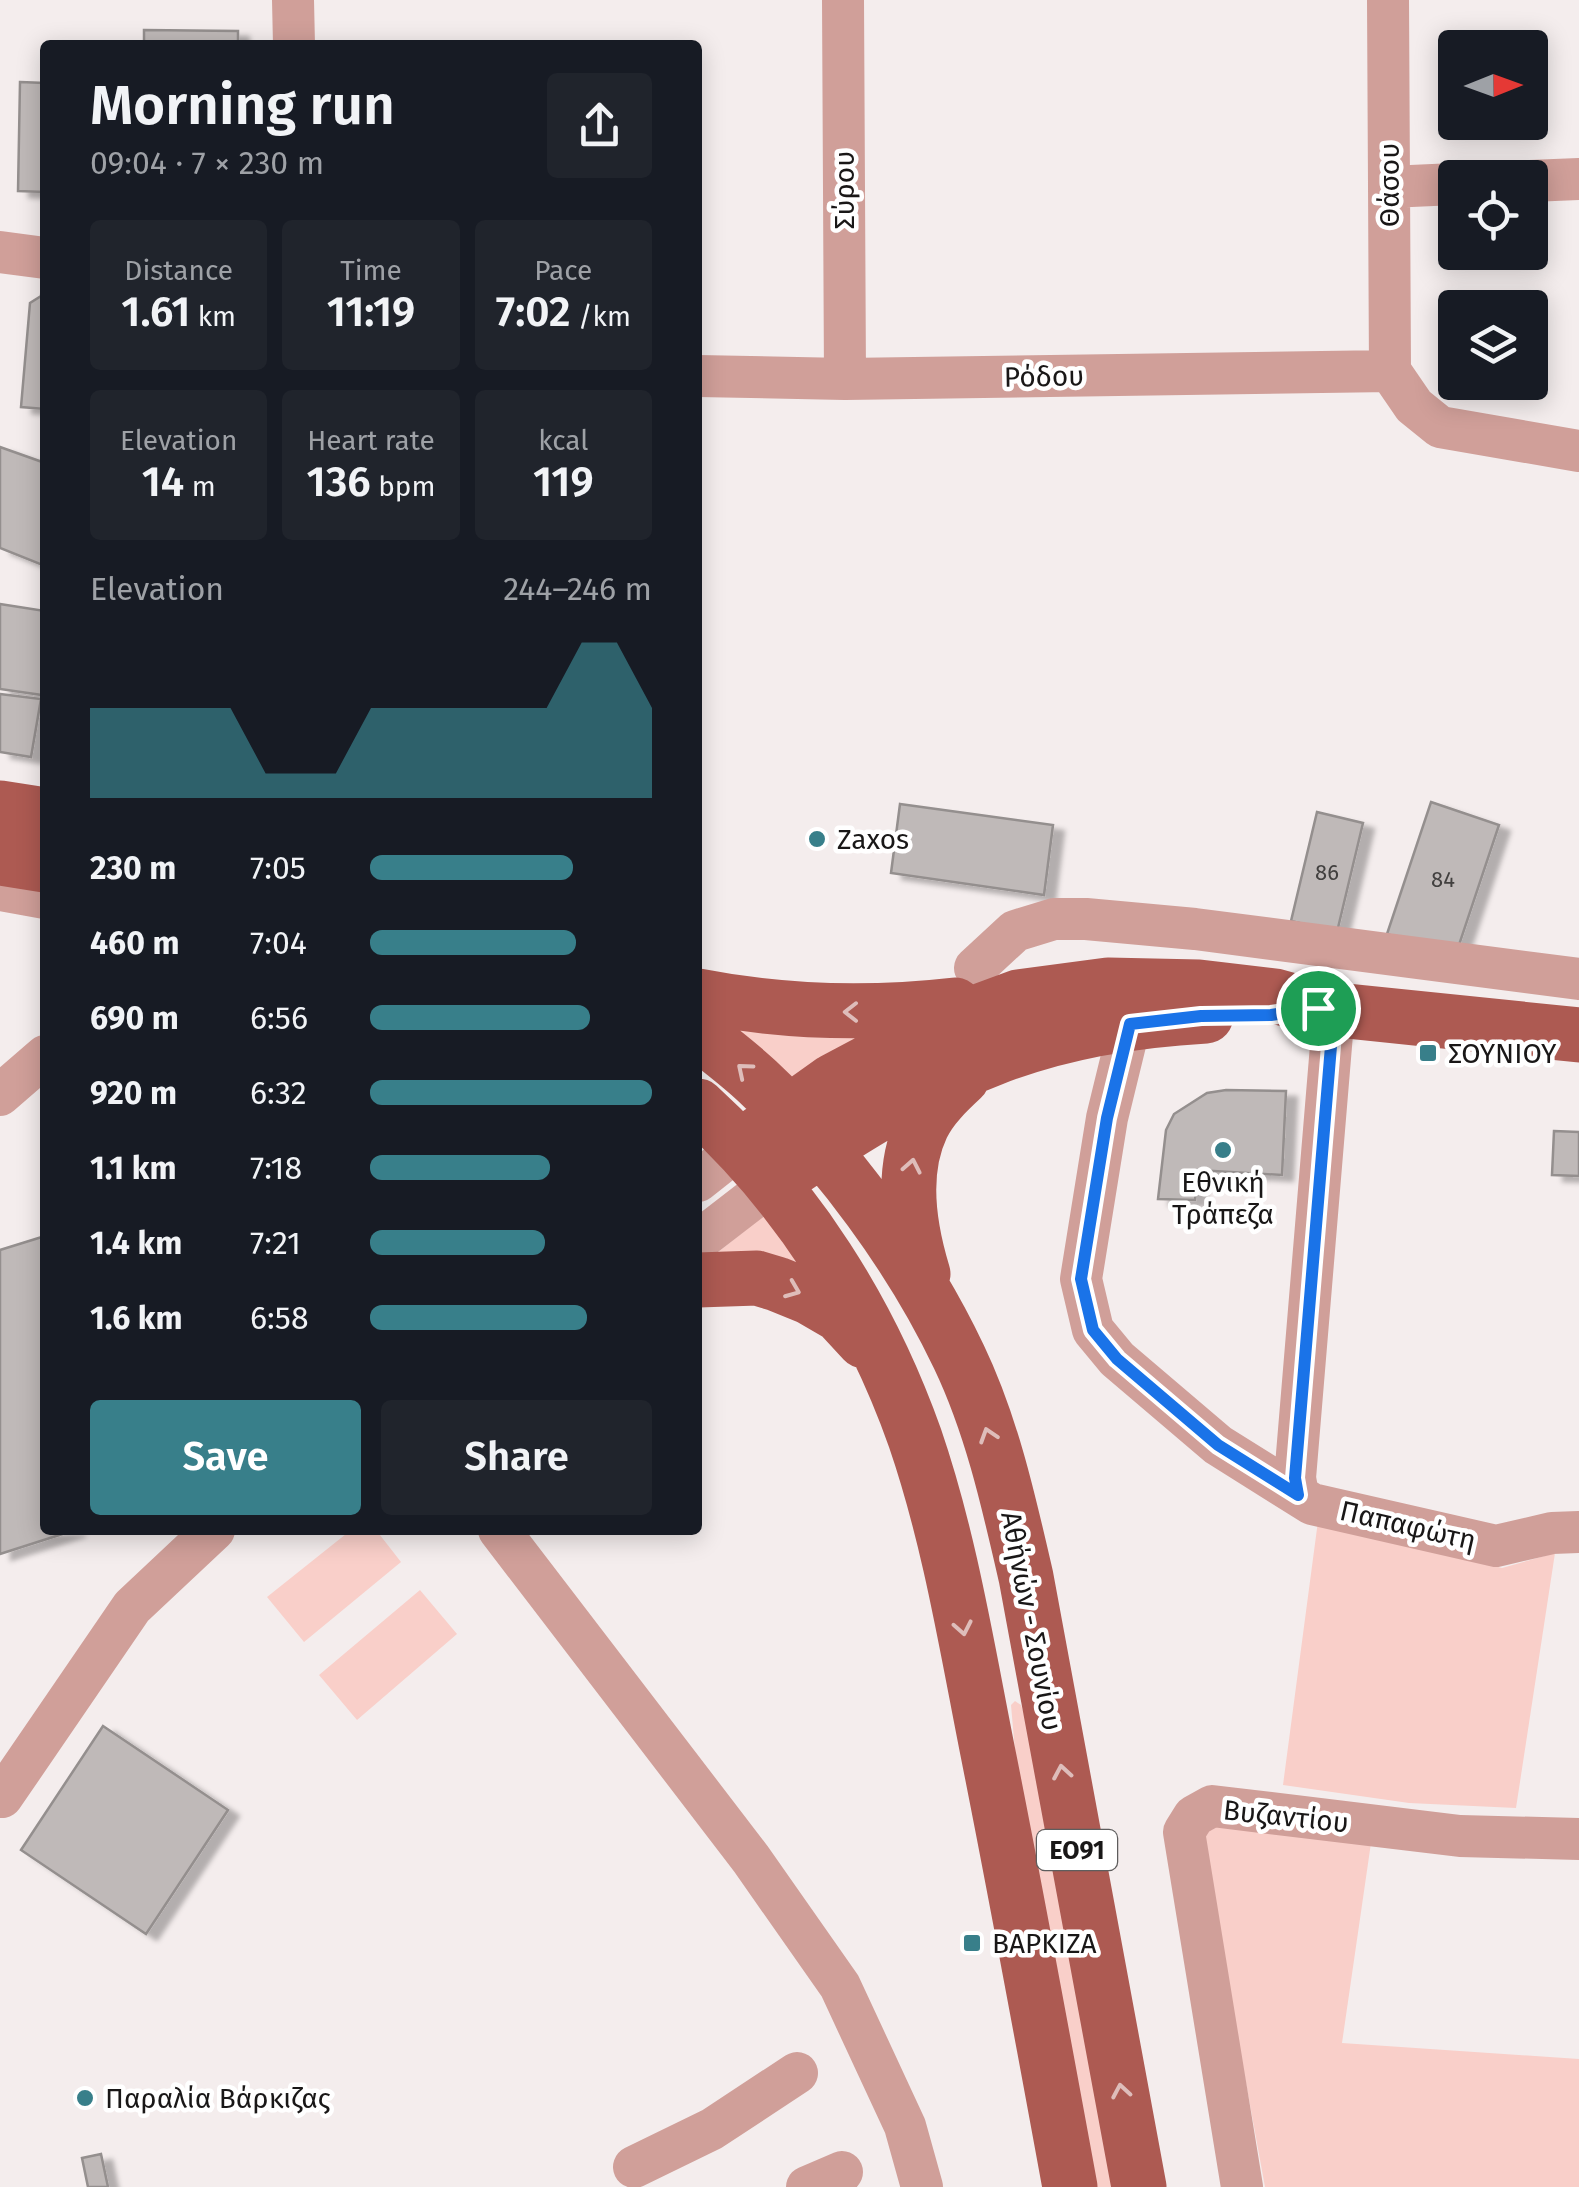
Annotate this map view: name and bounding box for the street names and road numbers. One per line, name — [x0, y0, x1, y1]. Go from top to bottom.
street label: Θάσου — [1373, 143, 1406, 227]
street label: Σύρου — [828, 151, 861, 229]
street label: Ρόδου — [1004, 359, 1084, 394]
street label: Παπαφώτη — [1337, 1494, 1479, 1557]
street label: Αθήνών - Σουνίου — [994, 1509, 1069, 1734]
street label: Βυζαντίου — [1221, 1793, 1350, 1840]
road number: ΕΟ91 — [1037, 1830, 1117, 1870]

